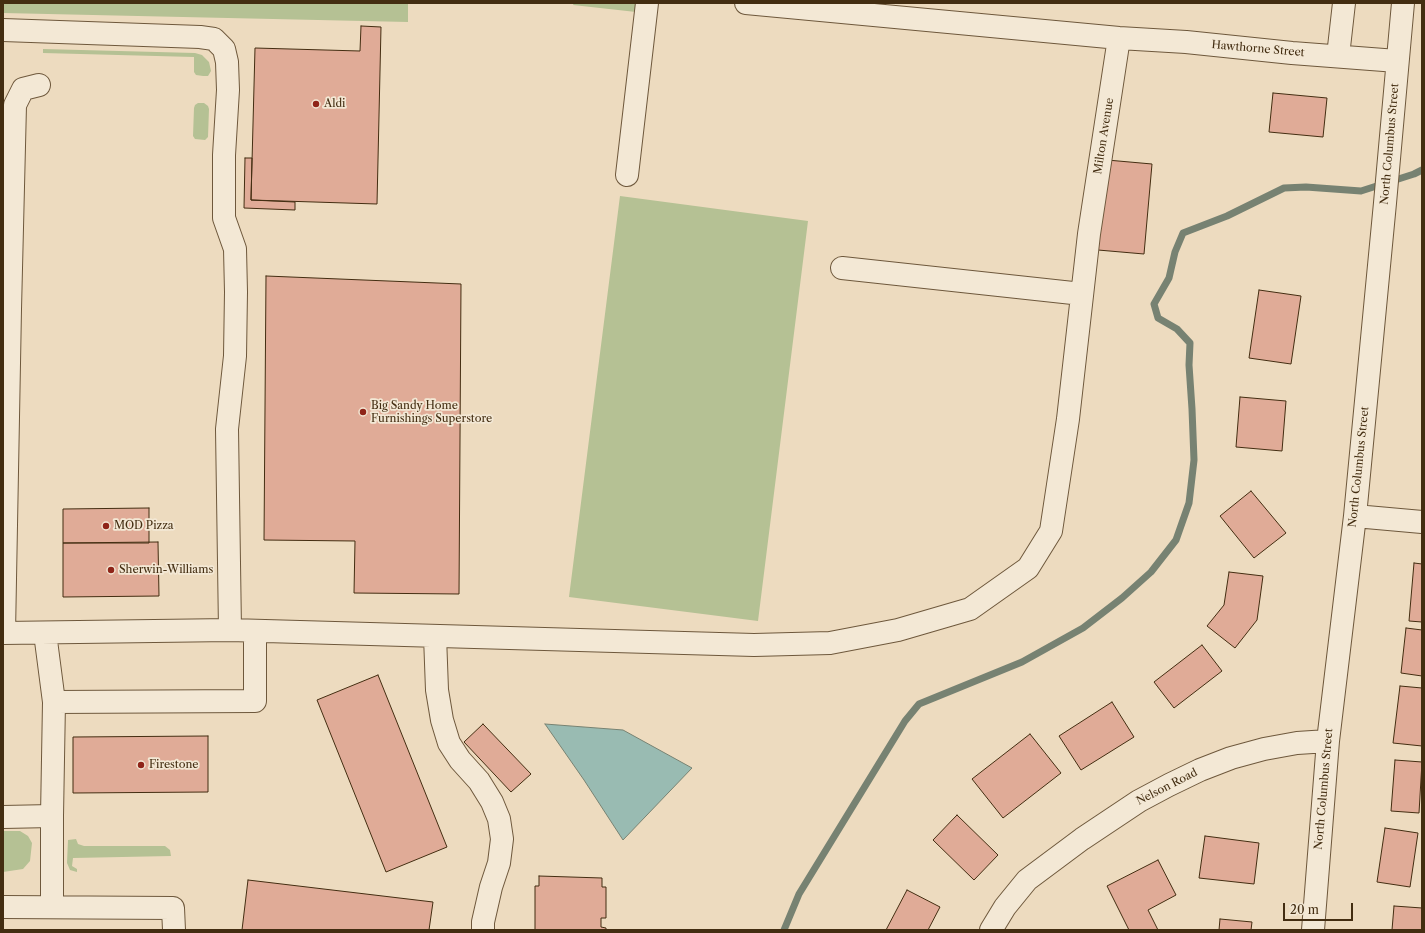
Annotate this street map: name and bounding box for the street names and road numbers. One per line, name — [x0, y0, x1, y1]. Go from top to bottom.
street label: Hawthorne Street — [1211, 38, 1305, 60]
street label: North Columbus Street — [1378, 83, 1402, 205]
street label: Milton Avenue — [1091, 97, 1117, 175]
street label: North Columbus Street — [1346, 406, 1372, 528]
street label: North Columbus Street — [1312, 728, 1336, 850]
street label: Nelson Road — [1134, 766, 1200, 808]

